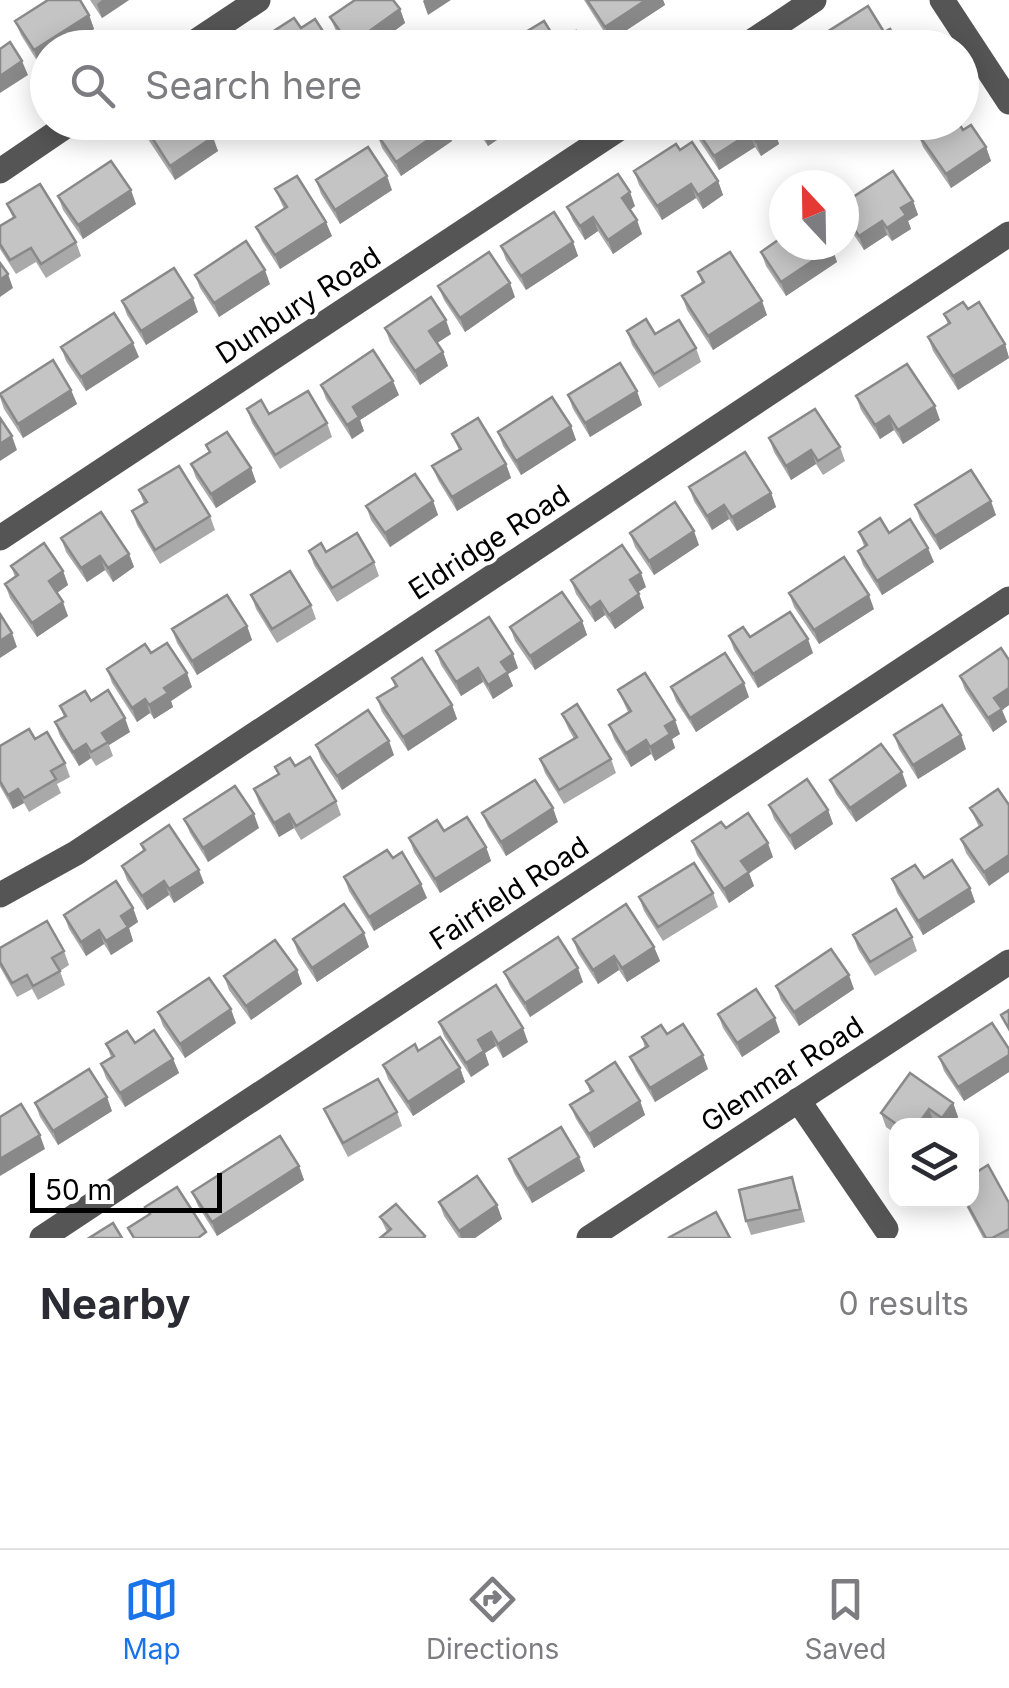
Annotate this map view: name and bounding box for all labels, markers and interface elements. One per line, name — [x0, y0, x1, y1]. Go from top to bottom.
search box — [30, 30, 979, 140]
icon: search — [65, 58, 120, 113]
text: Search here — [145, 62, 362, 108]
north arrow — [769, 170, 859, 260]
street label: Dunbury Road — [209, 239, 387, 371]
street label: Eldridge Road — [402, 477, 576, 607]
street label: Fairfield Road — [423, 829, 595, 957]
street label: Glenmar Road — [694, 1009, 870, 1139]
map controls — [889, 1118, 979, 1208]
button: layers — [889, 1118, 979, 1208]
scale bar — [30, 1168, 222, 1212]
text: 50 m — [45, 1173, 112, 1207]
text: Nearby — [40, 1278, 191, 1329]
text: 0 results — [839, 1284, 969, 1323]
tab: Map — [123, 1572, 181, 1666]
tab: Directions — [426, 1572, 559, 1666]
tab: Saved — [804, 1572, 886, 1666]

